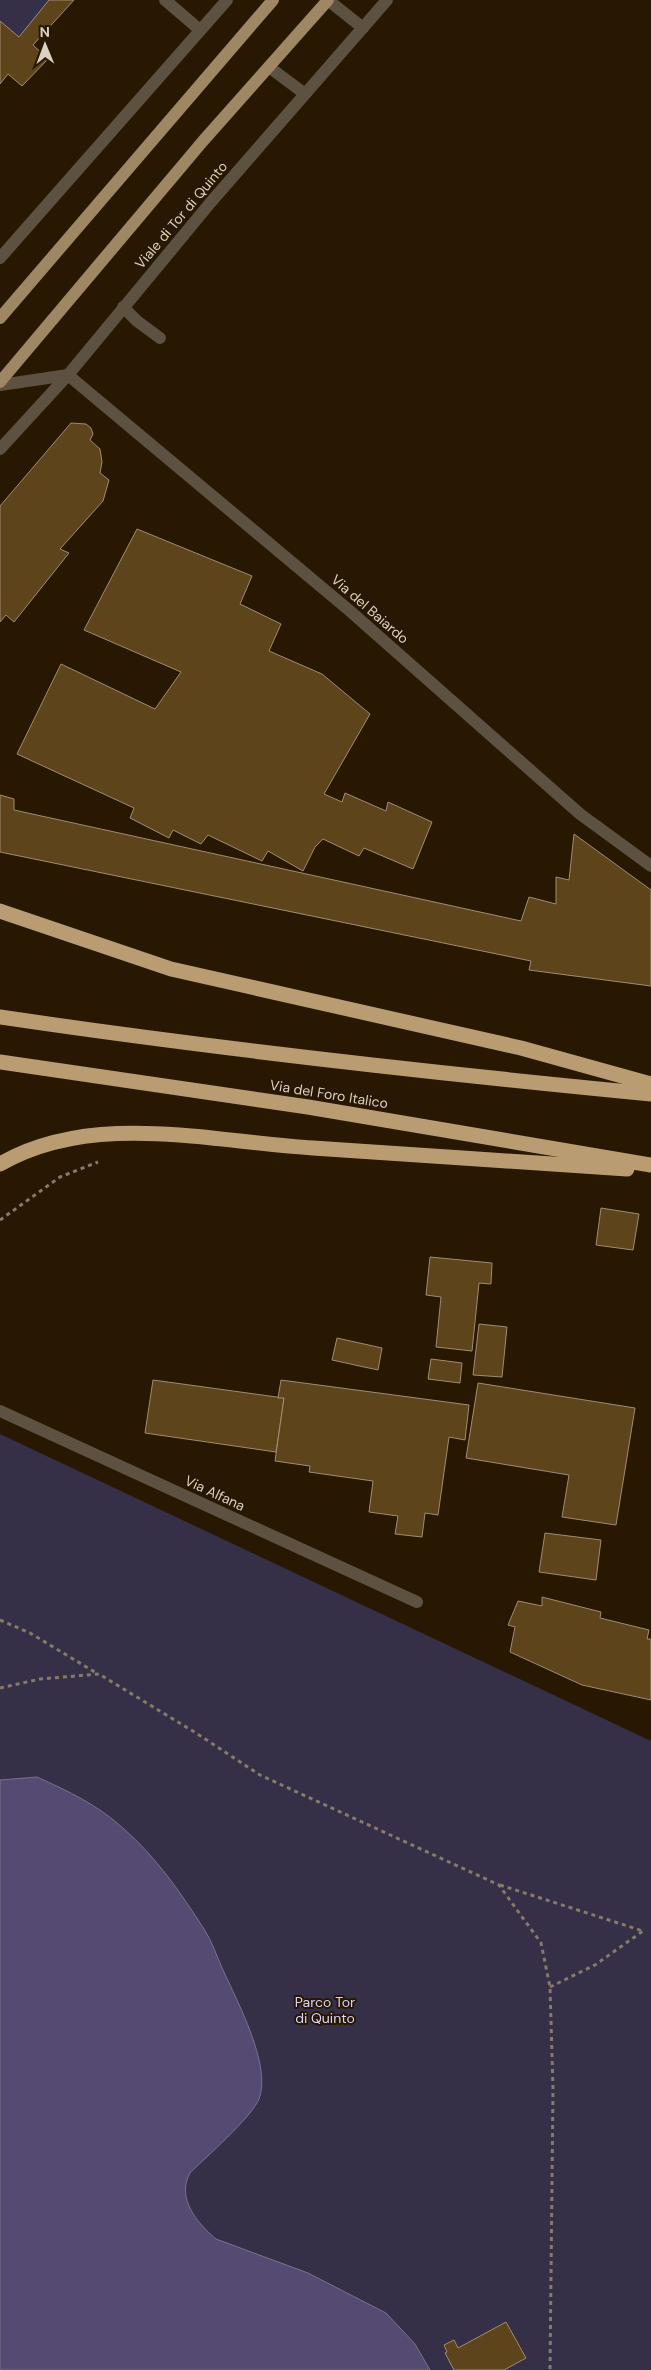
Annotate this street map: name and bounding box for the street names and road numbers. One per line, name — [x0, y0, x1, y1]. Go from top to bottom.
street label: Viale di Tor di Quinto — [131, 158, 231, 272]
street label: Via del Baiardo — [328, 570, 412, 648]
street label: Via del Foro Italico — [269, 1076, 389, 1112]
street label: Via Alfana — [182, 1471, 248, 1515]

